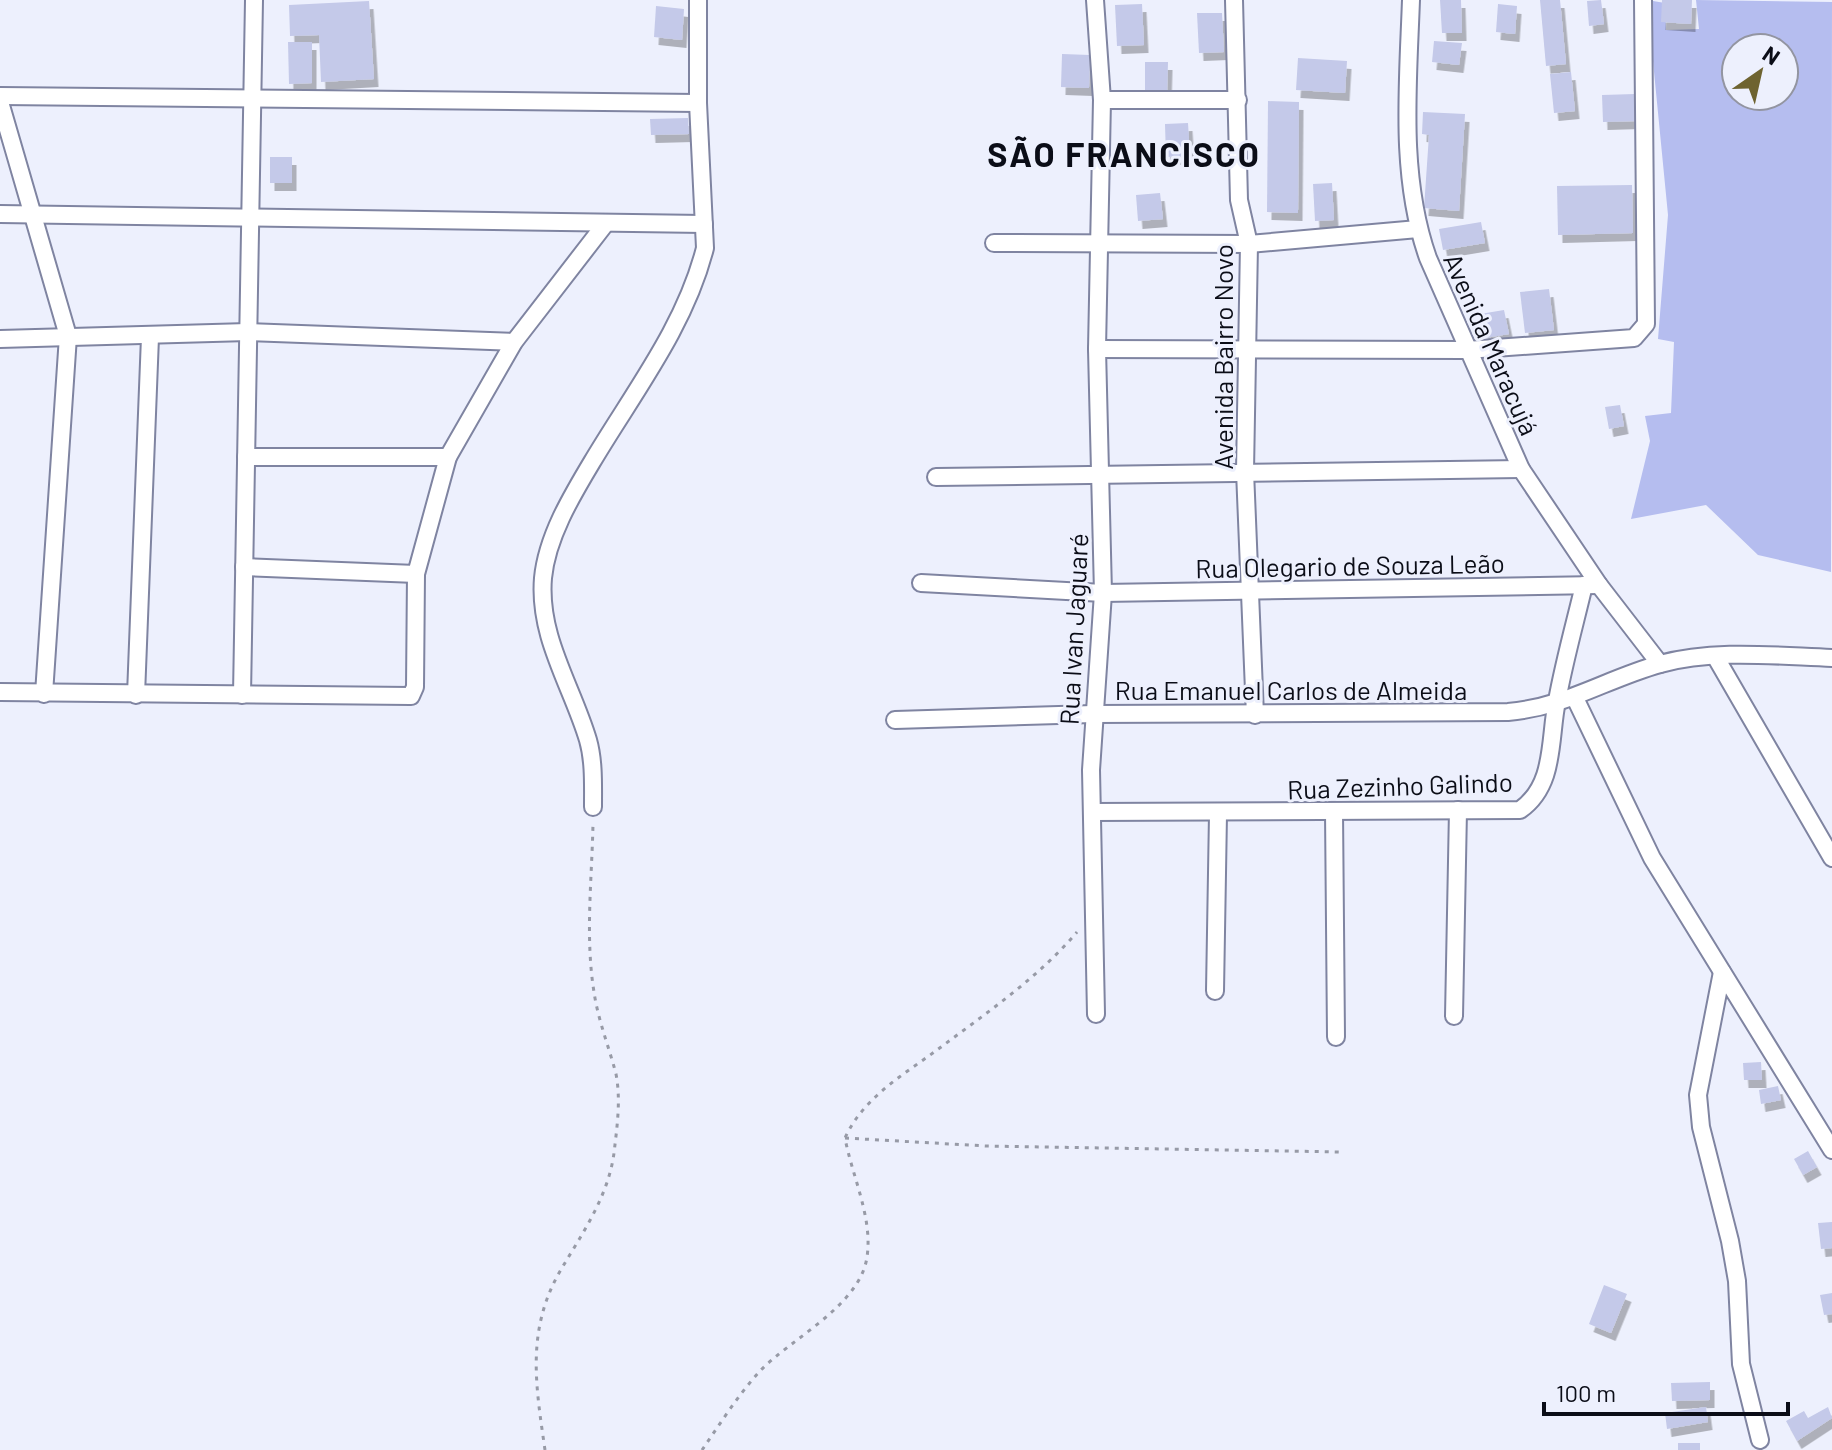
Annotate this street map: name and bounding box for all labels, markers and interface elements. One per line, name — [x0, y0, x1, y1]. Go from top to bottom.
north arrow — [1720, 32, 1800, 112]
text: N — [1758, 40, 1785, 69]
district label: SÃO FRANCISCO — [987, 133, 1261, 174]
street label: Avenida Bairro Novo — [1207, 244, 1238, 470]
street label: Avenida Maracujá — [1438, 248, 1546, 440]
street label: Rua Ivan Jaguaré — [1052, 532, 1094, 726]
street label: Rua Olegario de Souza Leão — [1195, 547, 1505, 583]
street label: Rua Emanuel Carlos de Almeida — [1115, 674, 1467, 705]
street label: Rua Zezinho Galindo — [1287, 766, 1513, 804]
scale bar — [1544, 1366, 1788, 1416]
text: 100 m — [1556, 1378, 1616, 1407]

